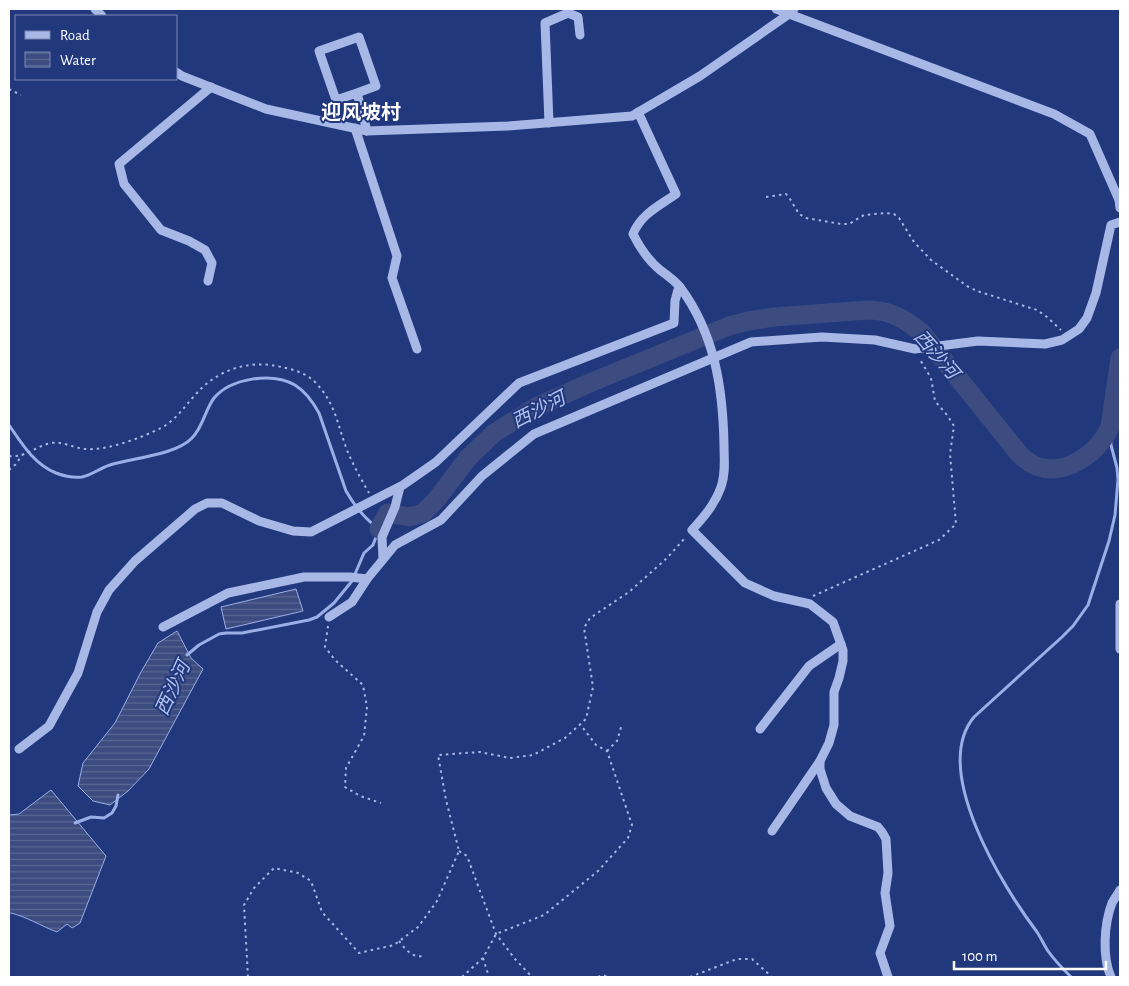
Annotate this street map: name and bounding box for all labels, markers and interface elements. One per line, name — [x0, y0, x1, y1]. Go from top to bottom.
legend — [15, 15, 178, 80]
text: Road — [60, 28, 90, 43]
text: Water — [60, 53, 96, 68]
district label: 迎风坡村 — [321, 101, 401, 123]
water label: 西沙河 — [910, 327, 965, 386]
water label: 西沙河 — [509, 386, 572, 432]
water label: 西沙河 — [152, 655, 196, 718]
scale bar — [954, 938, 1106, 970]
text: 100 m — [962, 949, 997, 964]

